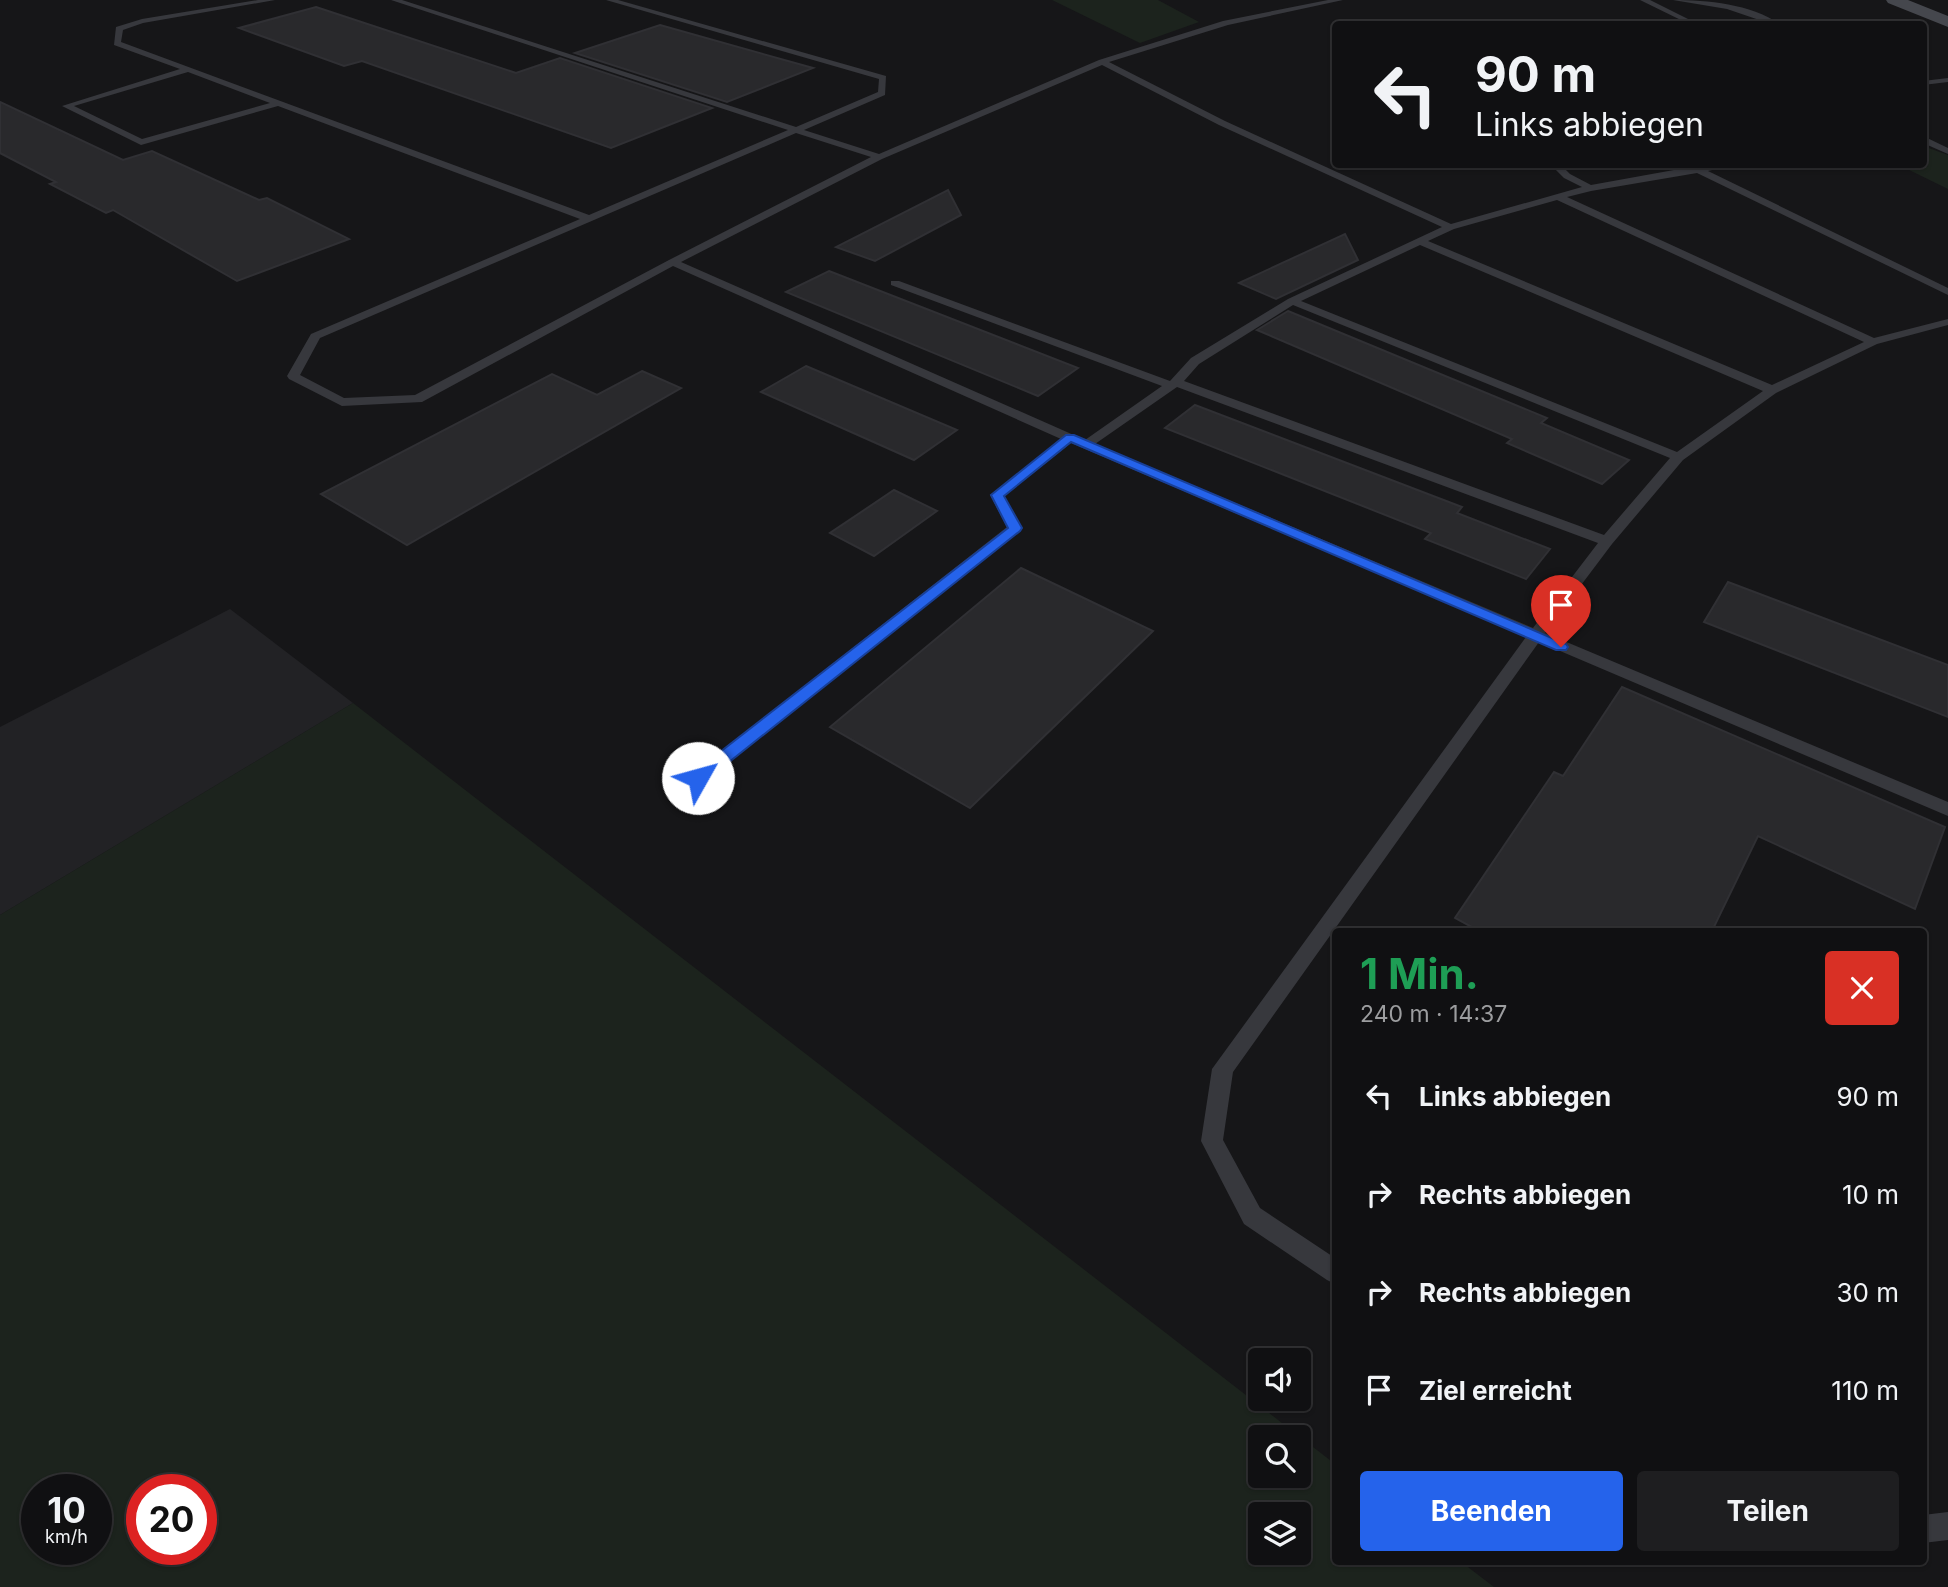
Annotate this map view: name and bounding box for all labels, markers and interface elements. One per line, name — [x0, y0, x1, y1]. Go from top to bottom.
text: 90 m — [1475, 45, 1596, 104]
icon: left — [1360, 49, 1451, 140]
text: Links abbiegen — [1475, 105, 1704, 144]
pin — [1531, 575, 1591, 647]
icon: arrive — [1542, 586, 1580, 624]
position arrow — [661, 741, 735, 815]
text: 1 Min. — [1360, 948, 1479, 999]
button: close — [1825, 951, 1899, 1025]
text: 240 m · 14:37 — [1360, 1000, 1507, 1028]
icon: left — [1360, 1077, 1398, 1115]
text: Links abbiegen — [1419, 1081, 1611, 1112]
text: 90 m — [1836, 1081, 1899, 1112]
icon: right — [1360, 1175, 1398, 1213]
text: Rechts abbiegen — [1419, 1179, 1631, 1210]
text: 10 m — [1842, 1179, 1899, 1210]
icon: right — [1360, 1273, 1398, 1311]
text: Rechts abbiegen — [1419, 1277, 1631, 1308]
text: 30 m — [1836, 1277, 1899, 1308]
map controls — [1248, 1348, 1311, 1565]
button: sound — [1248, 1348, 1311, 1411]
icon: arrive — [1360, 1371, 1398, 1409]
text: Ziel erreicht — [1419, 1375, 1572, 1406]
text: 110 m — [1831, 1375, 1899, 1406]
button: search — [1248, 1425, 1311, 1488]
button: Beenden — [1360, 1471, 1623, 1551]
button: Teilen — [1637, 1471, 1899, 1551]
speed limit sign: 20 — [126, 1474, 217, 1565]
text: 10 — [47, 1489, 86, 1531]
button: layers — [1248, 1502, 1311, 1565]
text: km/h — [45, 1526, 88, 1547]

